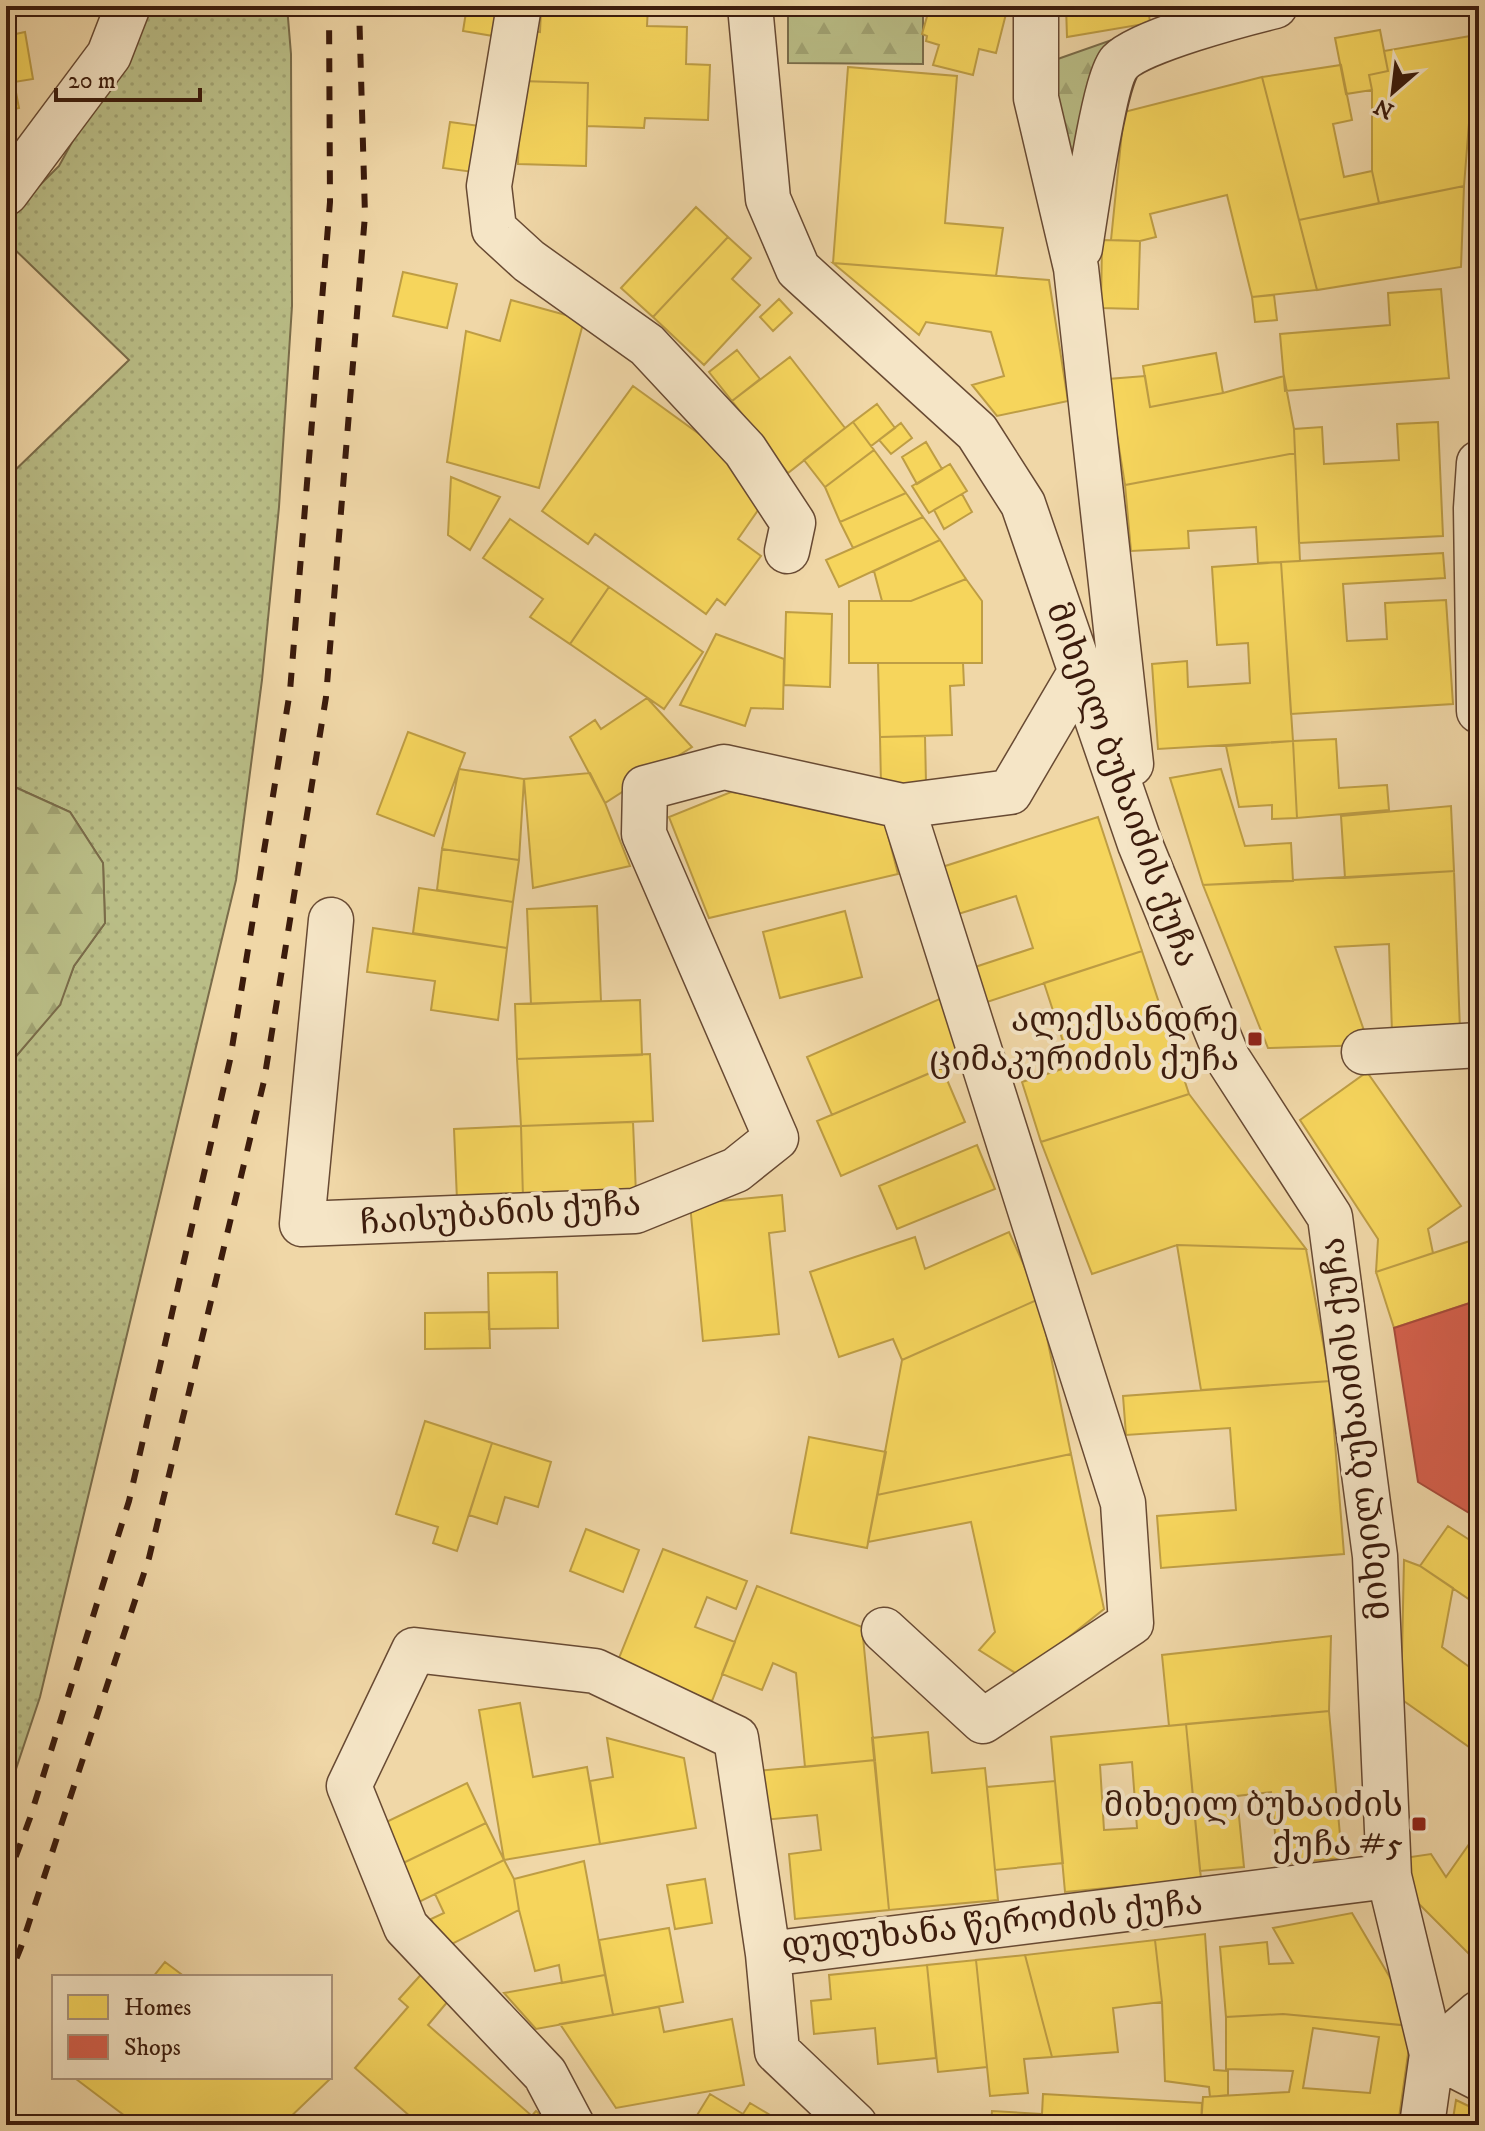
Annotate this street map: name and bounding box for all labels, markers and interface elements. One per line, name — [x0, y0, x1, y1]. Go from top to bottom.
scale bar — [56, 52, 200, 102]
north arrow — [1353, 52, 1433, 132]
text: 20 m — [68, 66, 116, 96]
text: N — [1370, 92, 1399, 124]
street label: მიხეილ ბუხაიძის ქუჩა — [1036, 596, 1208, 973]
place label: ალექსანდრე ციმაკურიძის ქუჩა — [929, 1000, 1239, 1081]
marker: ალექსანდრე ციმაკურიძის ქუჩა — [1246, 1030, 1264, 1048]
street label: ჩაისუბანის ქუჩა — [358, 1183, 642, 1245]
street label: მიხეილ ბუხაიძის ქუჩა — [1312, 1235, 1400, 1623]
place label: მიხეილ ბუხაიძის ქუჩა #5 — [1104, 1785, 1403, 1866]
marker: მიხეილ ბუხაიძის ქუჩა #5 — [1410, 1815, 1428, 1833]
street label: დუდუხანა წეროძის ქუჩა — [779, 1882, 1205, 1968]
legend — [52, 1975, 332, 2079]
text: Homes — [124, 1993, 191, 2023]
text: Shops — [124, 2033, 181, 2063]

